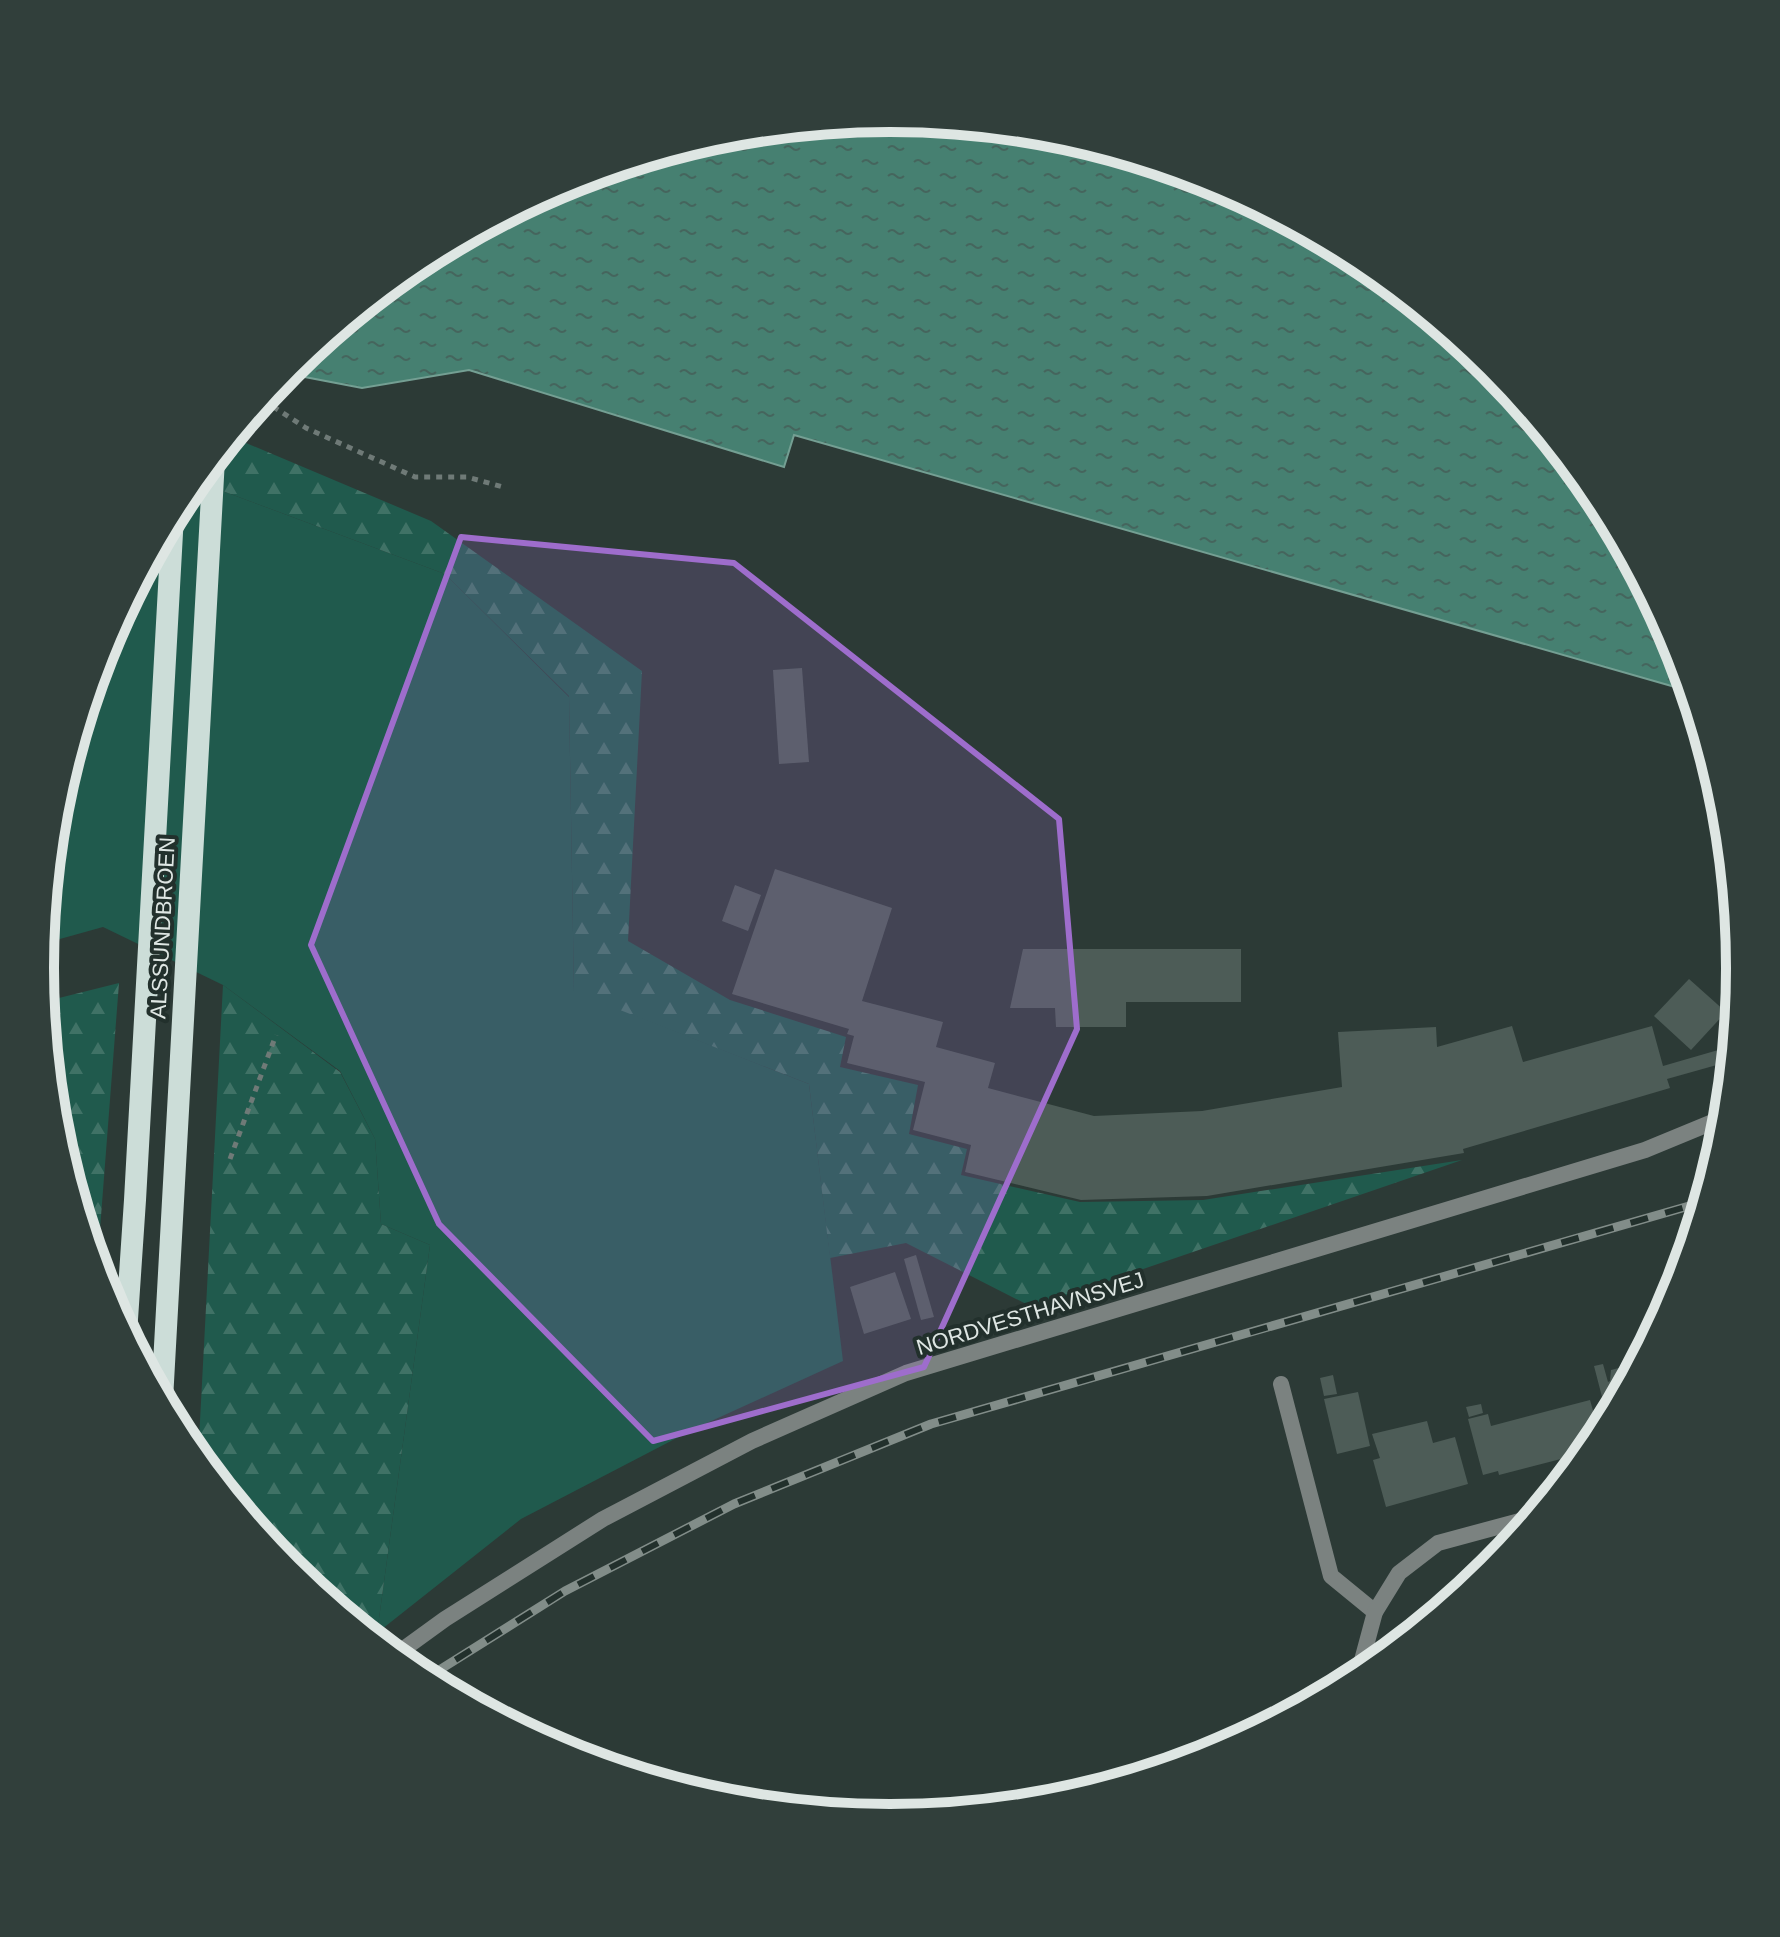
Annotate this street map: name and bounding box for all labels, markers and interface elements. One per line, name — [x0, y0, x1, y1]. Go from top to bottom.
street label: ALSSUNDBROEN — [145, 836, 180, 1020]
street label: NORDVESTHAVNSVEJ — [913, 1267, 1147, 1360]

